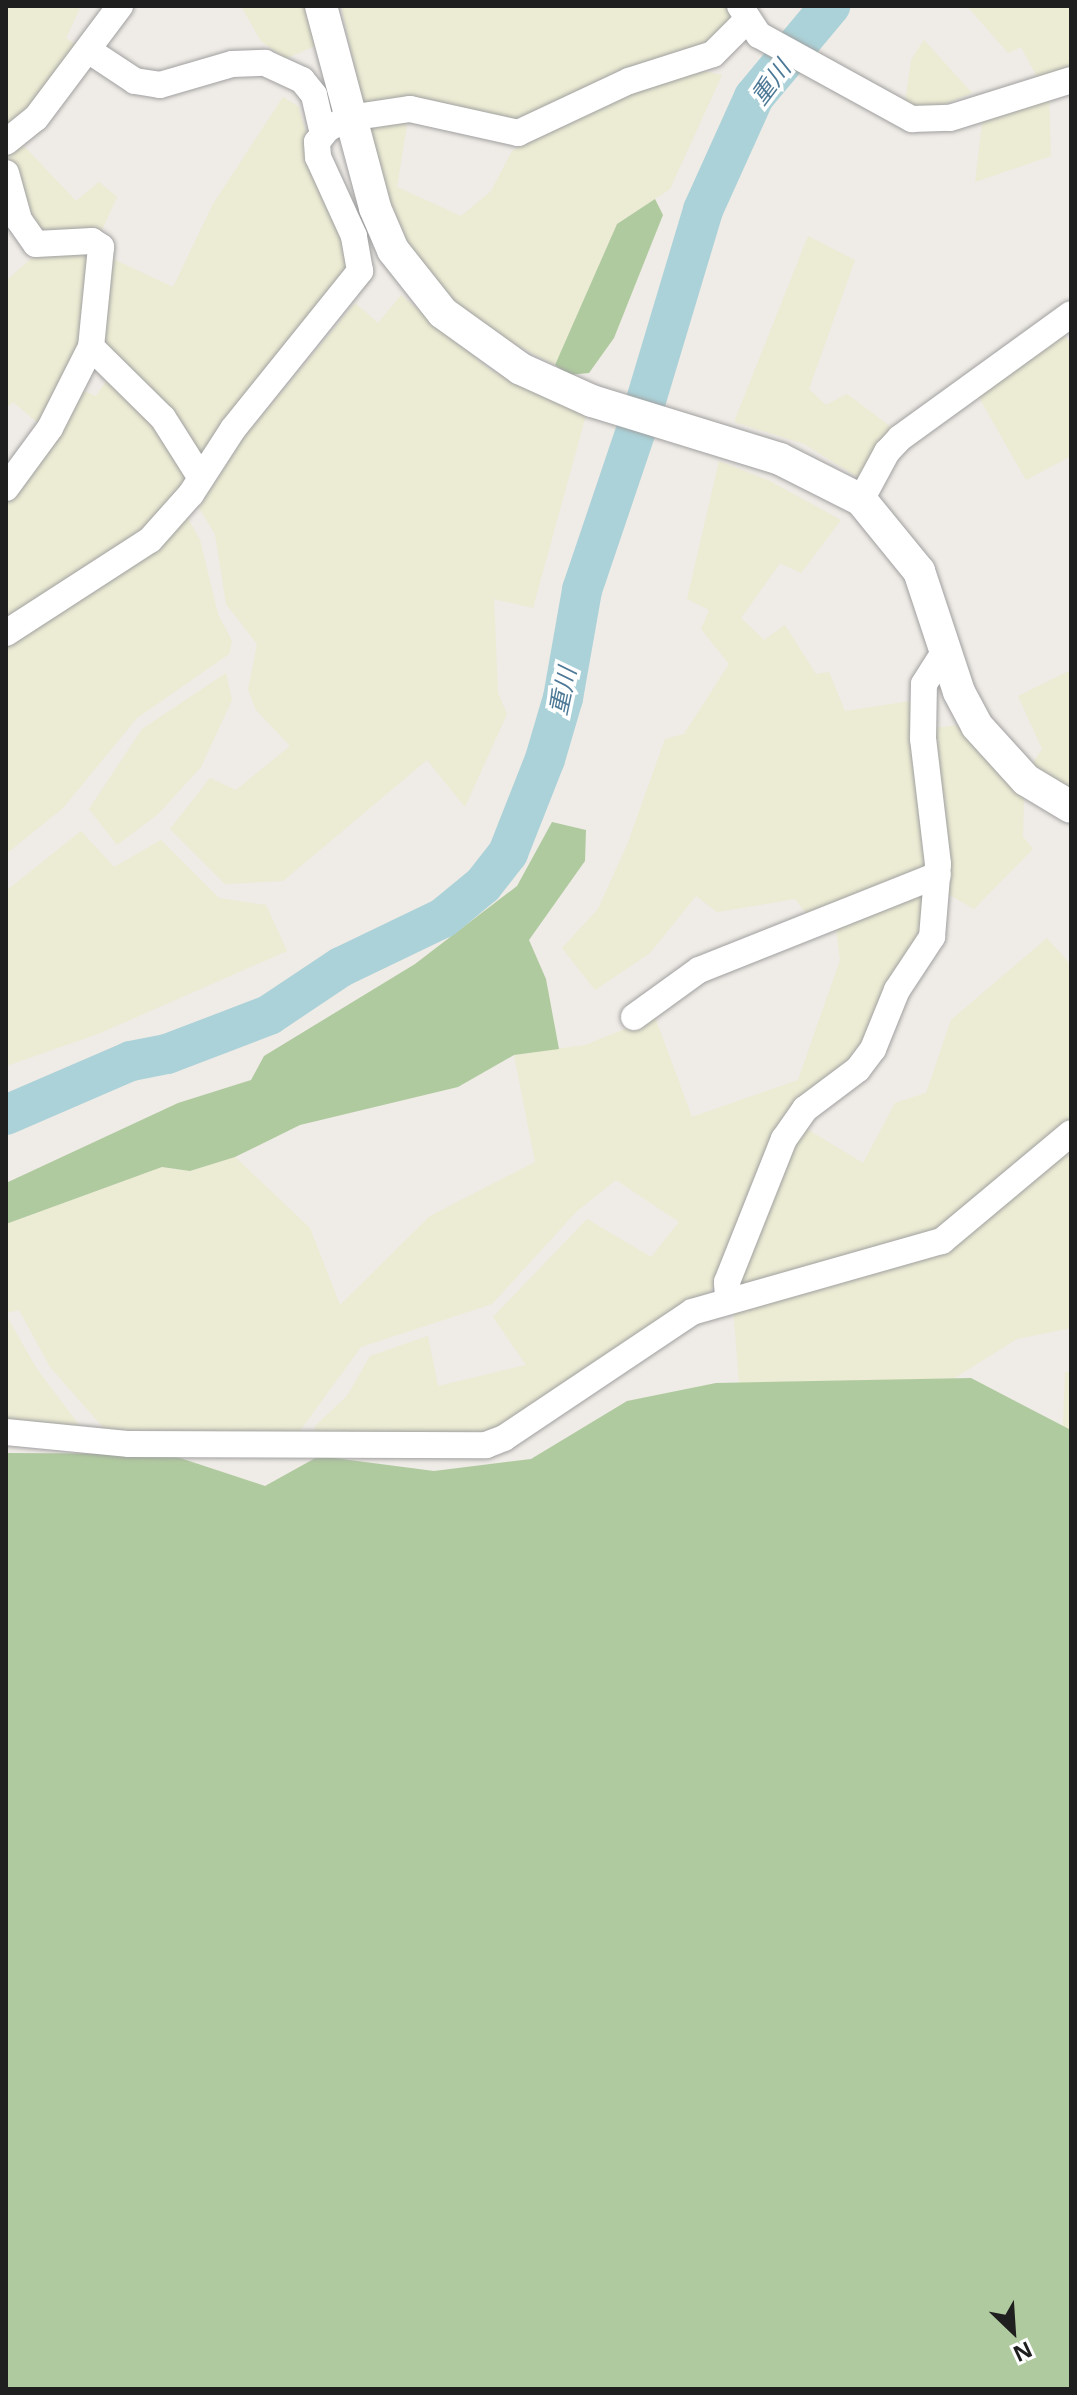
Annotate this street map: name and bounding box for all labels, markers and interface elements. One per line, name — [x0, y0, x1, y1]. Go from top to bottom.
water label: 重川 — [744, 54, 796, 110]
water label: 重川 — [543, 665, 581, 717]
north arrow — [973, 2291, 1053, 2371]
text: N — [1009, 2335, 1038, 2370]

